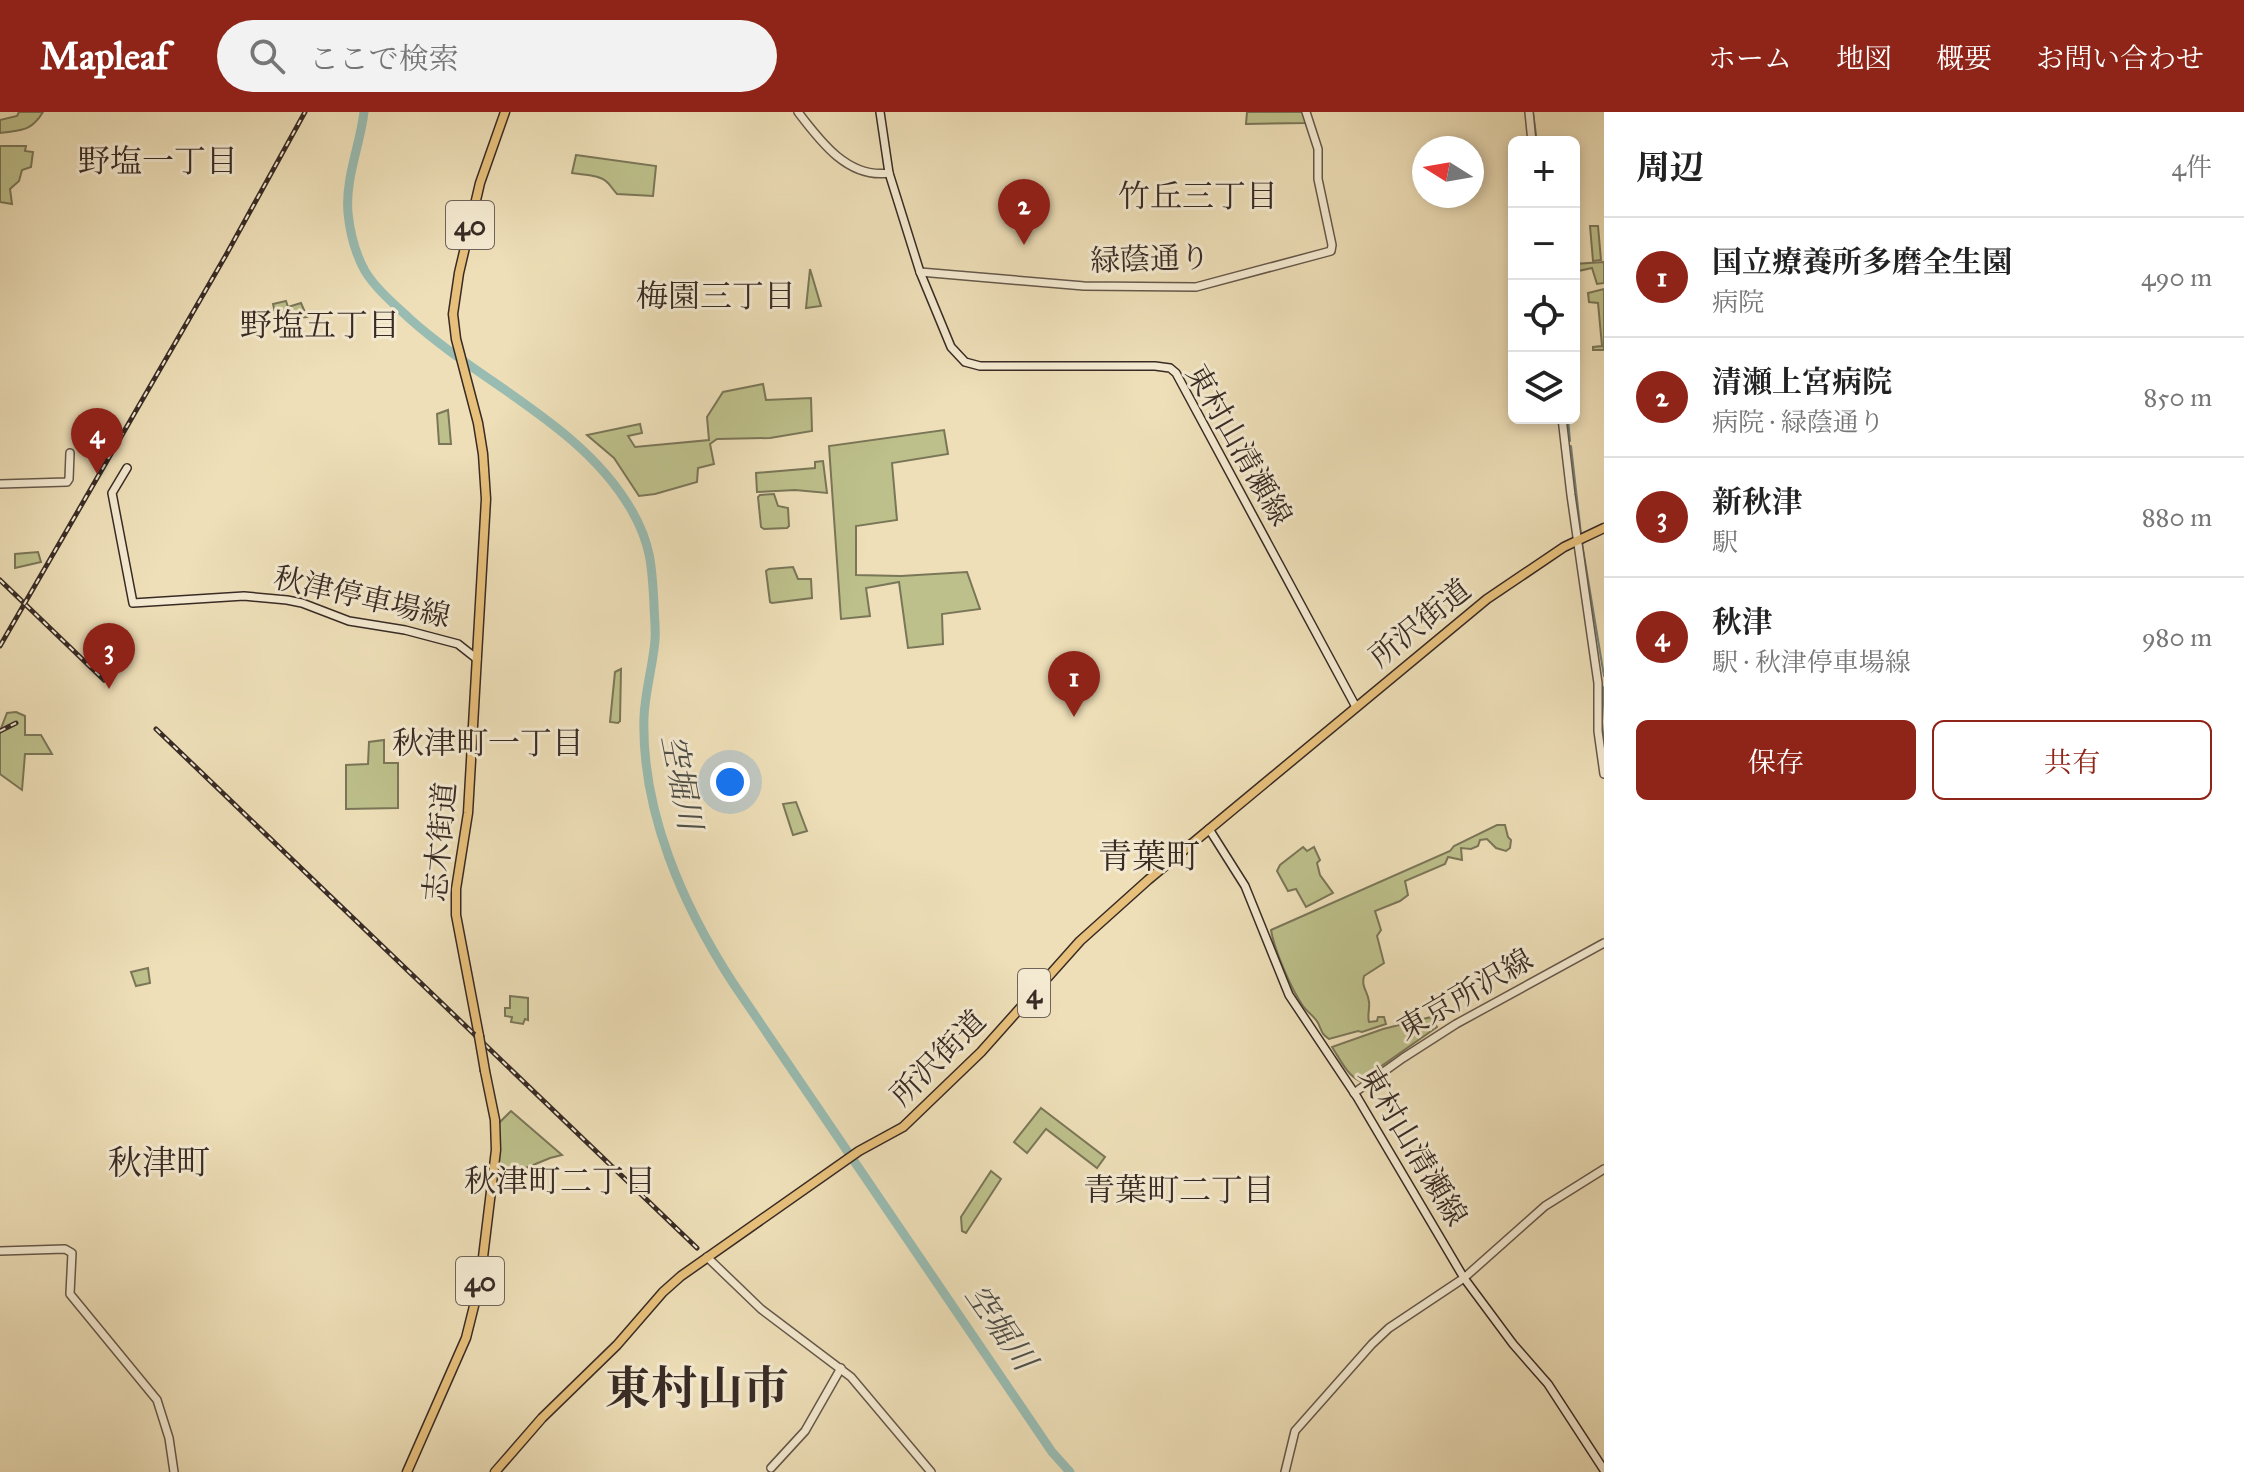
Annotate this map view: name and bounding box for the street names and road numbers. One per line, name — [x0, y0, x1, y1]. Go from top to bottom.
road number: 40 — [446, 201, 494, 249]
street label: 緑蔭通り — [1089, 239, 1211, 279]
street label: 東村山清瀬線 — [1178, 358, 1300, 532]
street label: 秋津停車場線 — [270, 559, 454, 635]
street label: 所沢街道 — [1362, 571, 1478, 675]
street label: 志木街道 — [417, 781, 463, 903]
street label: 東京所沢線 — [1391, 941, 1539, 1047]
road number: 4 — [1018, 969, 1050, 1017]
street label: 所沢街道 — [883, 1003, 993, 1113]
street label: 東村山清瀬線 — [1351, 1060, 1475, 1232]
road number: 40 — [456, 1257, 504, 1305]

